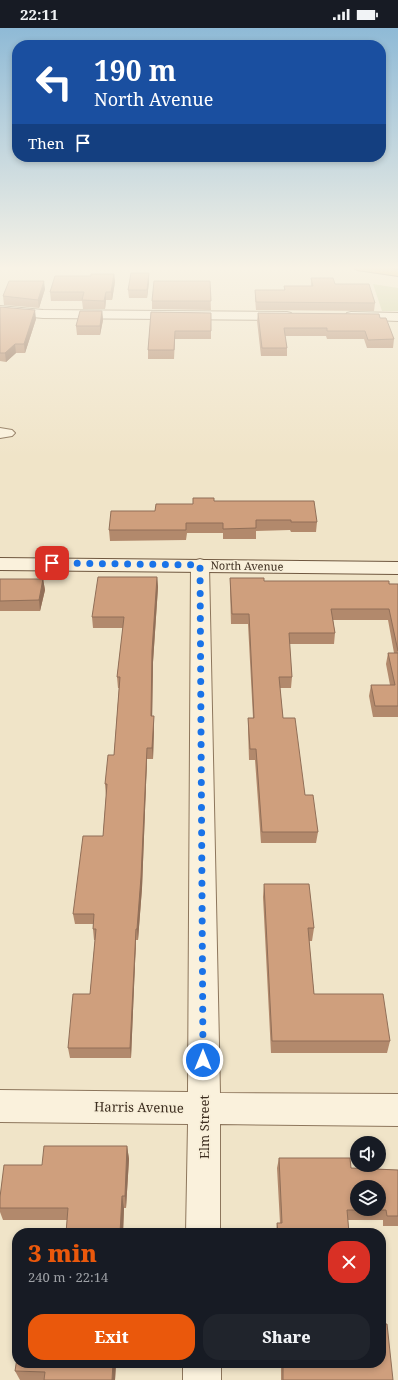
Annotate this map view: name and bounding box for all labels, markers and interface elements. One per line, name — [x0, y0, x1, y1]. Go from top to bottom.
text: 22:11 — [20, 4, 58, 24]
text: 190 m — [94, 51, 176, 89]
icon: left — [28, 56, 80, 108]
text: North Avenue — [94, 87, 213, 111]
icon: arrive — [72, 132, 94, 154]
text: Then — [28, 133, 64, 153]
pin — [35, 546, 69, 580]
icon: arrive — [41, 552, 63, 574]
street label: North Avenue — [210, 557, 284, 574]
position arrow — [182, 1039, 224, 1081]
street label: Elm Street — [195, 1095, 213, 1159]
street label: Harris Avenue — [94, 1097, 184, 1117]
map controls — [350, 1136, 386, 1216]
button: sound — [350, 1136, 386, 1172]
button: layers — [350, 1180, 386, 1216]
text: 3 min — [28, 1236, 97, 1269]
button: close — [328, 1241, 370, 1283]
text: 240 m · 22:14 — [28, 1268, 108, 1286]
button: Exit — [28, 1314, 195, 1360]
button: Share — [203, 1314, 370, 1360]

